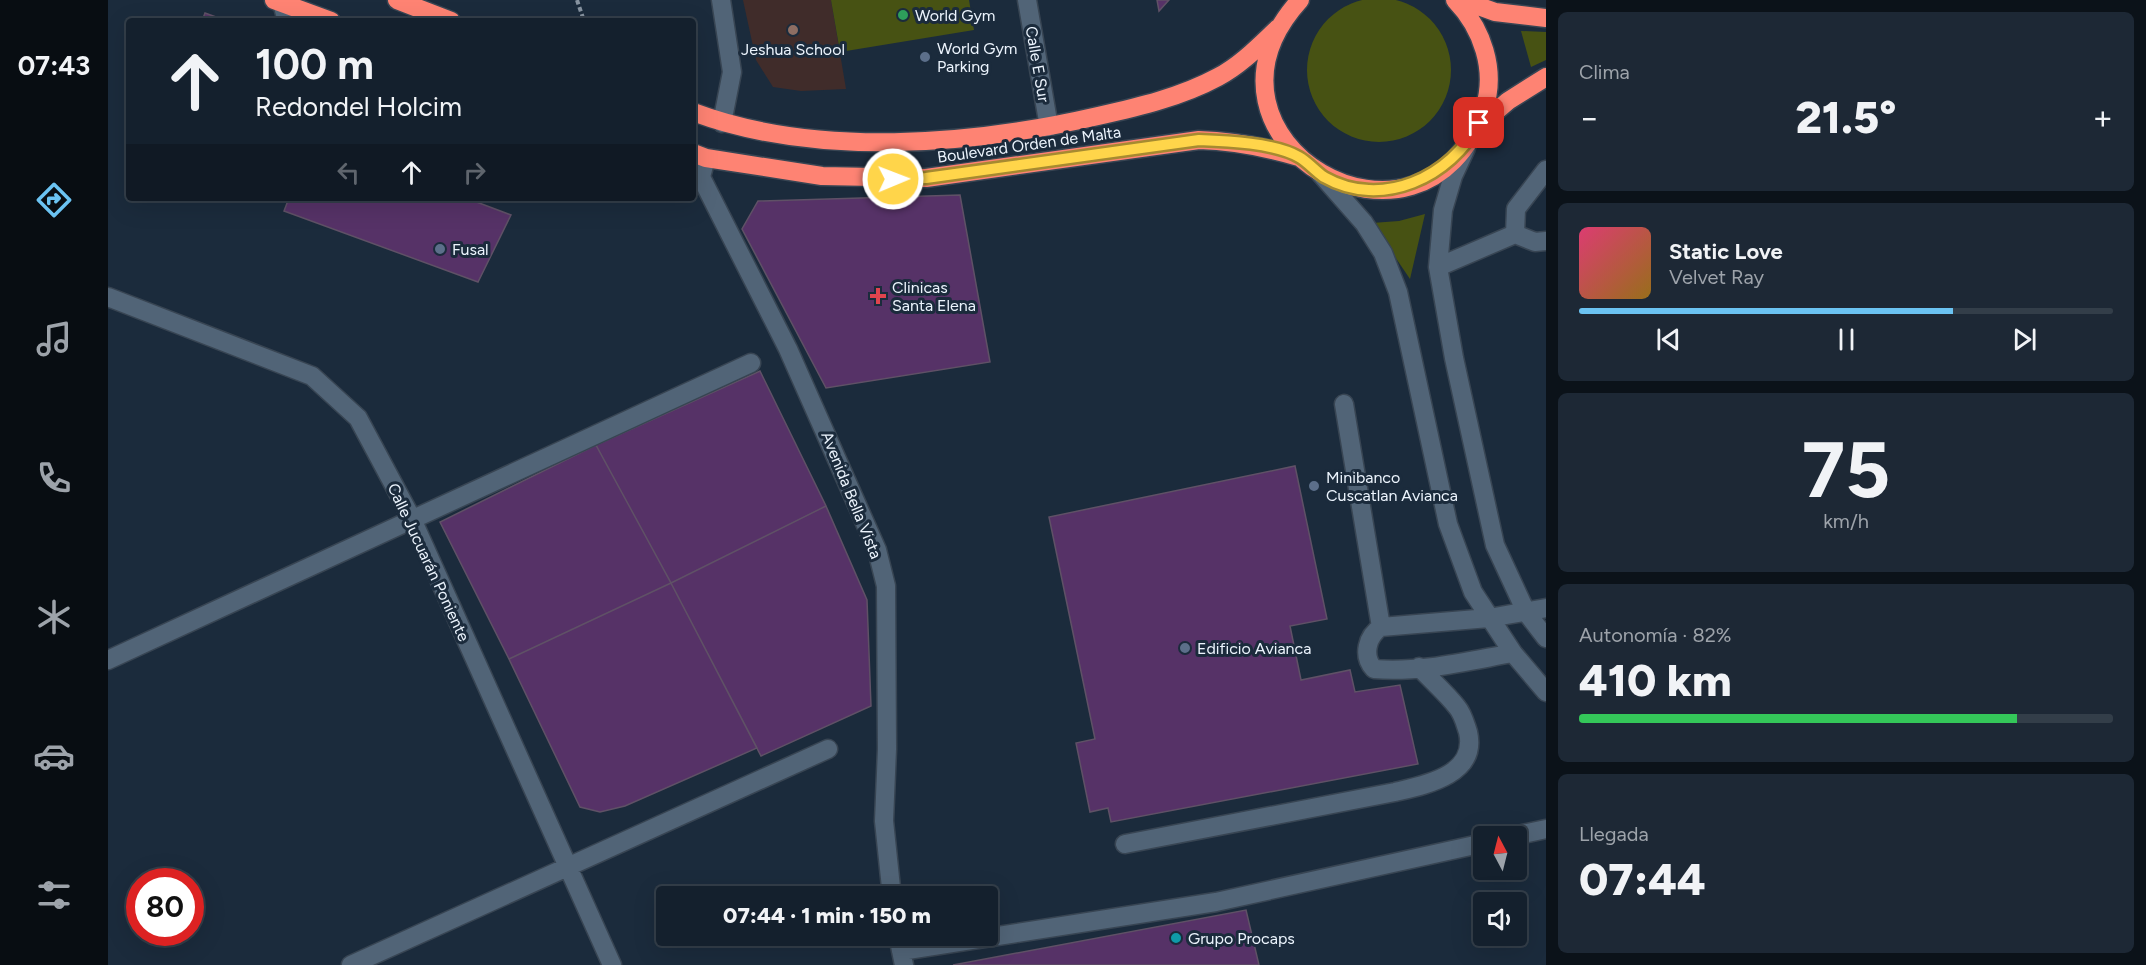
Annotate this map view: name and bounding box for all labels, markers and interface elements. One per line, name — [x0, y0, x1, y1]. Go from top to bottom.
place label: World Gym — [915, 6, 995, 25]
marker: World Gym — [896, 8, 910, 22]
marker: Jeshua School — [786, 23, 800, 37]
street label: Calle E Sur — [1021, 25, 1054, 104]
text: 100 m — [255, 39, 374, 90]
place label: World Gym Parking — [937, 39, 1017, 76]
place label: Jeshua School — [741, 40, 845, 59]
icon: ahead — [156, 42, 234, 120]
text: 07:43 — [18, 49, 90, 82]
marker: World Gym Parking — [918, 50, 932, 64]
text: Clima — [1579, 60, 1630, 84]
text: Redondel Holcim — [255, 90, 462, 123]
text: 21.5° — [1795, 90, 1897, 144]
pin — [1453, 97, 1504, 148]
text: − — [1579, 98, 1600, 137]
text: + — [2092, 98, 2113, 137]
icon: arrive — [1462, 106, 1495, 139]
street label: Boulevard Orden de Malta — [936, 122, 1122, 167]
position arrow — [861, 147, 925, 211]
icon: left — [332, 156, 365, 189]
icon: ahead — [395, 156, 428, 189]
icon: right — [458, 156, 491, 189]
icon: directions — [33, 179, 75, 221]
text: Static Love — [1669, 238, 1783, 265]
place label: Fusal — [452, 240, 489, 259]
marker: Fusal — [433, 242, 447, 256]
text: Velvet Ray — [1669, 265, 1764, 289]
place label: Clinicas Santa Elena — [892, 278, 976, 315]
marker: Clinicas Santa Elena — [869, 287, 887, 305]
icon: music — [33, 318, 75, 360]
icon: previous — [1652, 323, 1685, 356]
icon: pause — [1830, 323, 1863, 356]
icon: next — [2008, 323, 2041, 356]
text: 75 — [1802, 423, 1890, 517]
street label: Avenida Bella Vista — [817, 429, 886, 562]
icon: phone — [33, 457, 75, 499]
place label: Minibanco Cuscatlan Avianca — [1326, 468, 1458, 505]
marker: Minibanco Cuscatlan Avianca — [1307, 479, 1321, 493]
street label: Calle Jucuarán Poniente — [384, 480, 474, 644]
text: km/h — [1823, 509, 1869, 533]
icon: climate — [33, 596, 75, 638]
text: Autonomía · 82% — [1579, 623, 1732, 647]
place label: Edificio Avianca — [1197, 639, 1311, 658]
marker: Edificio Avianca — [1178, 641, 1192, 655]
text: 410 km — [1579, 653, 1732, 707]
icon: car — [33, 735, 75, 777]
text: Llegada — [1579, 822, 1649, 846]
north arrow — [1473, 826, 1527, 880]
map controls — [1473, 826, 1527, 946]
text: 07:44 — [1579, 852, 1706, 906]
speed limit sign: 80 — [126, 868, 204, 946]
icon: filters — [33, 874, 75, 916]
button: sound — [1473, 892, 1527, 946]
text: 07:44 · 1 min · 150 m — [723, 902, 931, 929]
place label: Grupo Procaps — [1188, 929, 1295, 948]
marker: Grupo Procaps — [1169, 931, 1183, 945]

